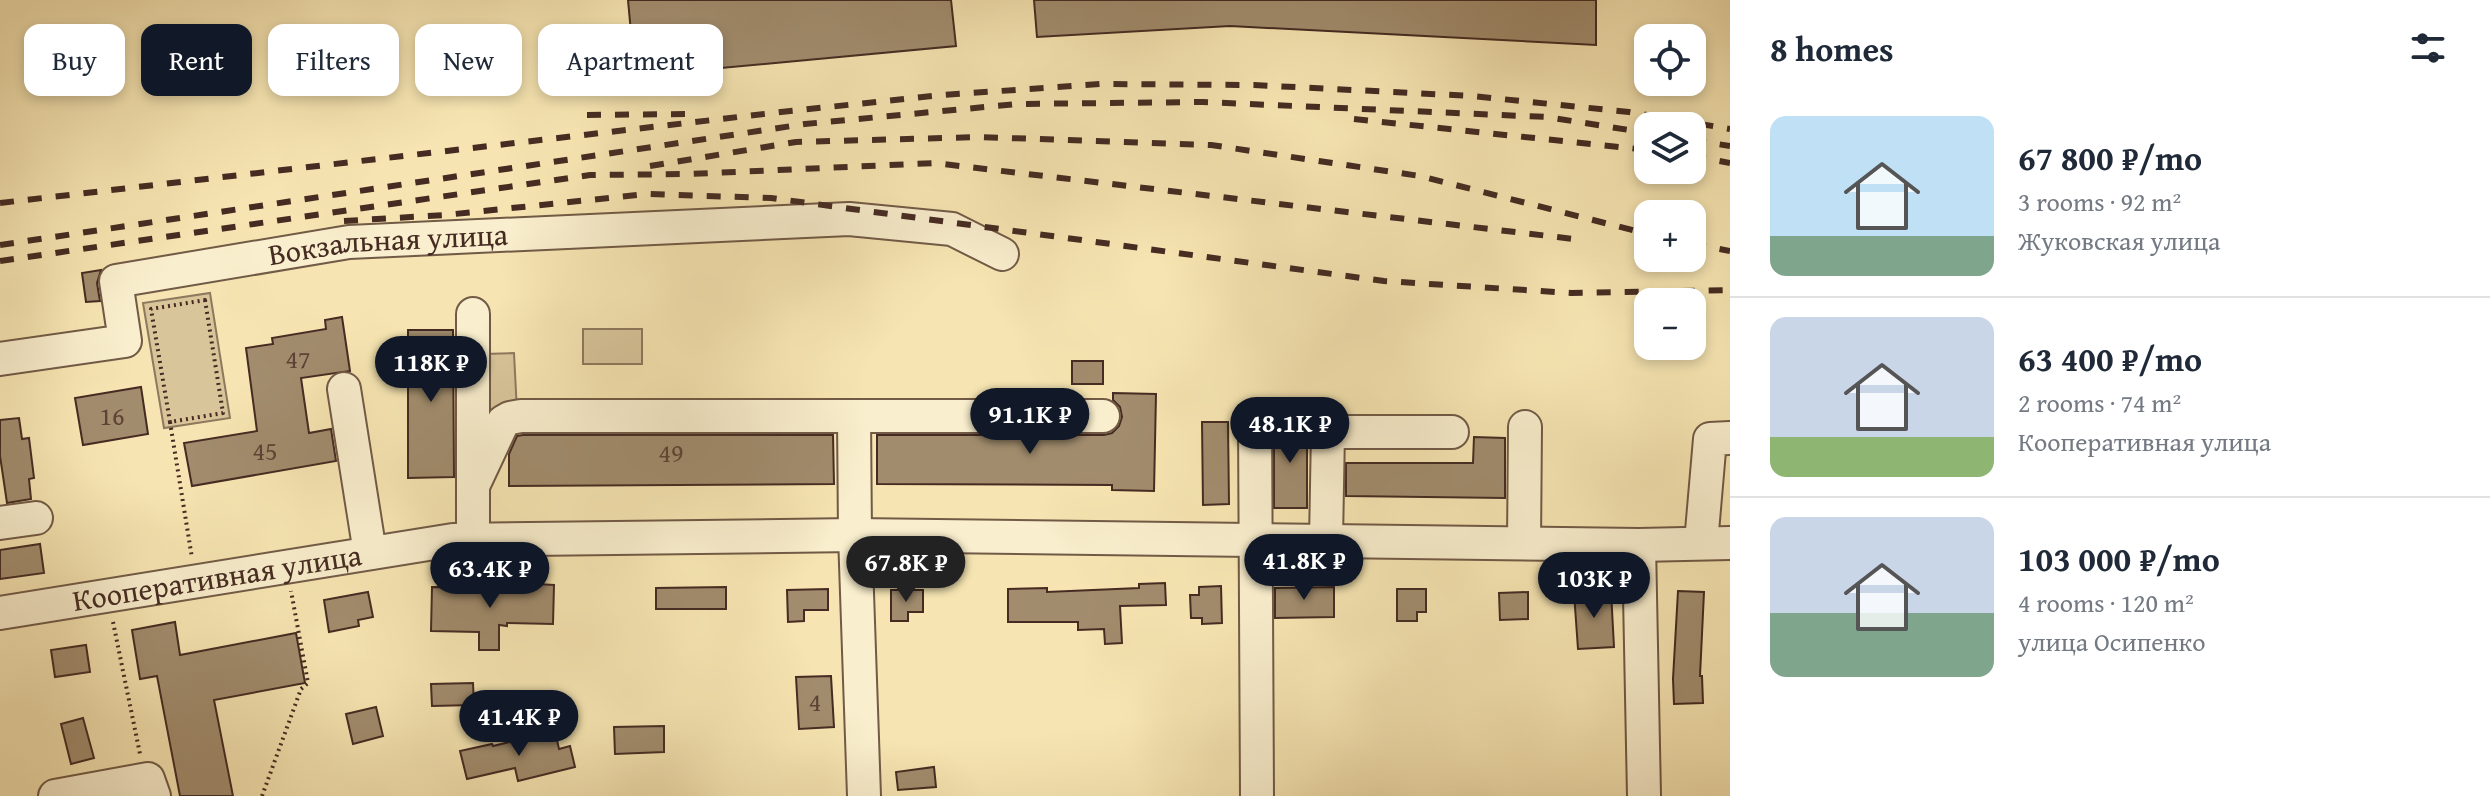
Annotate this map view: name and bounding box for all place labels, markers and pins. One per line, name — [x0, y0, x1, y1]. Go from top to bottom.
pin: 118K ₽ — [366, 336, 496, 404]
pin: 91.1K ₽ — [956, 388, 1104, 456]
pin: 48.1K ₽ — [1216, 397, 1364, 465]
pin: 41.8K ₽ — [1230, 534, 1378, 602]
pin: 67.8K ₽ — [832, 536, 980, 604]
pin: 63.4K ₽ — [416, 542, 564, 610]
pin: 103K ₽ — [1529, 552, 1659, 620]
pin: 41.4K ₽ — [445, 690, 593, 758]

